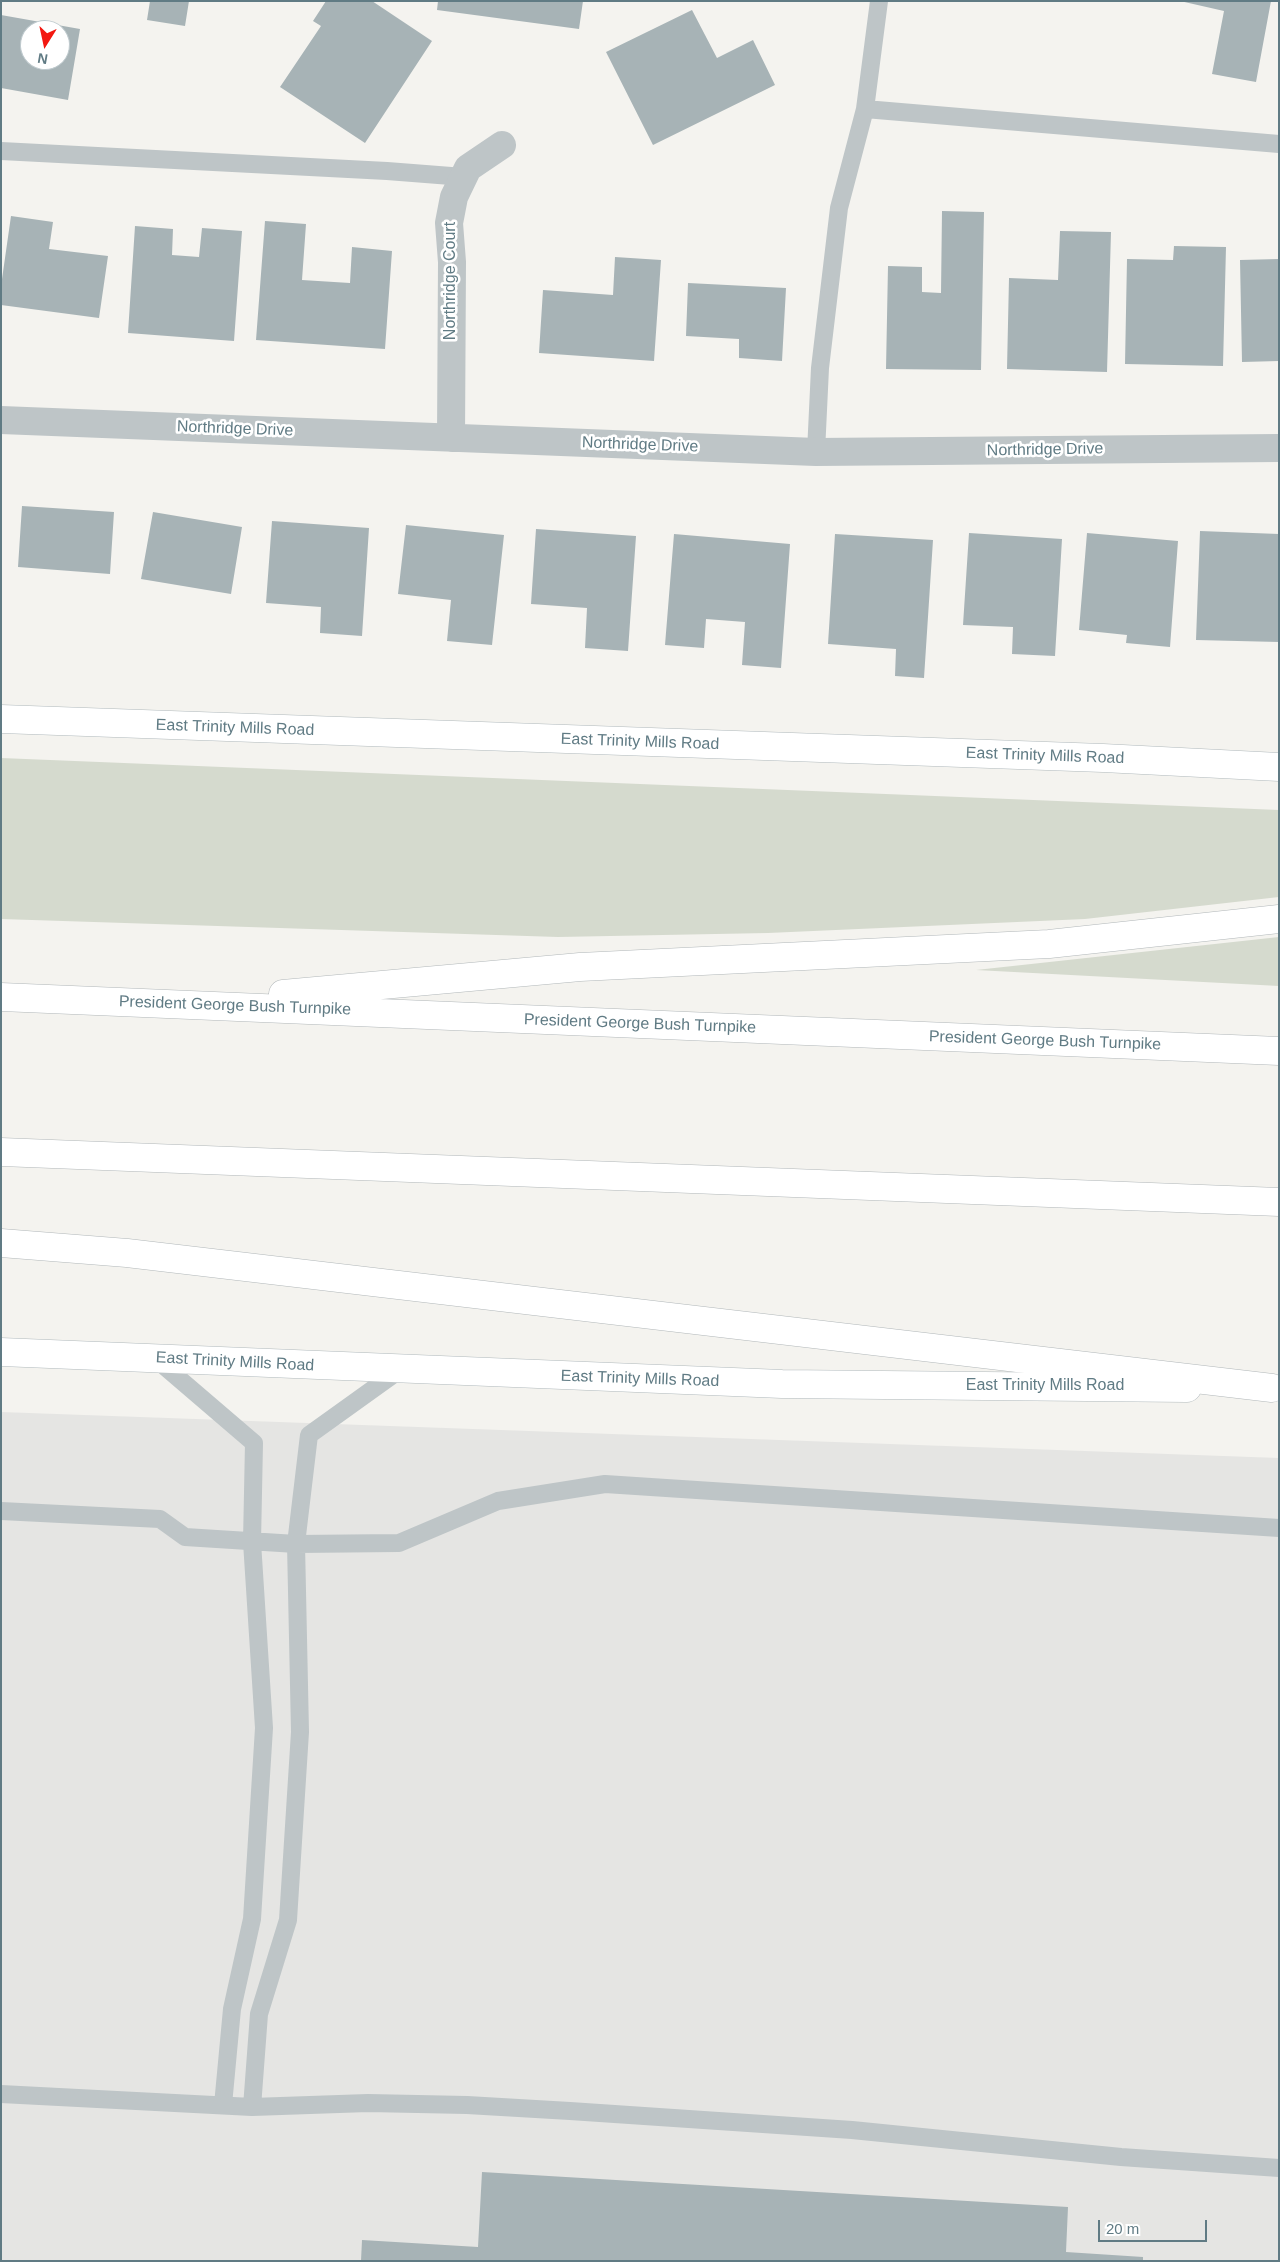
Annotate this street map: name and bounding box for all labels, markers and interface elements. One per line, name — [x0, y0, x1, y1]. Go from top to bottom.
north arrow — [20, 20, 70, 70]
text: N — [36, 50, 49, 68]
street label: Northridge Court — [441, 222, 461, 340]
street label: Northridge Drive — [176, 417, 294, 441]
street label: Northridge Drive — [581, 433, 699, 457]
street label: Northridge Drive — [987, 439, 1103, 461]
street label: East Trinity Mills Road — [155, 716, 315, 740]
street label: East Trinity Mills Road — [560, 730, 720, 754]
street label: East Trinity Mills Road — [965, 744, 1125, 768]
street label: President George Bush Turnpike — [119, 992, 351, 1020]
street label: President George Bush Turnpike — [524, 1010, 756, 1038]
street label: President George Bush Turnpike — [929, 1027, 1161, 1055]
street label: East Trinity Mills Road — [155, 1348, 315, 1376]
street label: East Trinity Mills Road — [560, 1367, 720, 1391]
street label: East Trinity Mills Road — [966, 1376, 1124, 1396]
scale bar — [1100, 2210, 1209, 2242]
text: 20 m — [1106, 2220, 1139, 2237]

